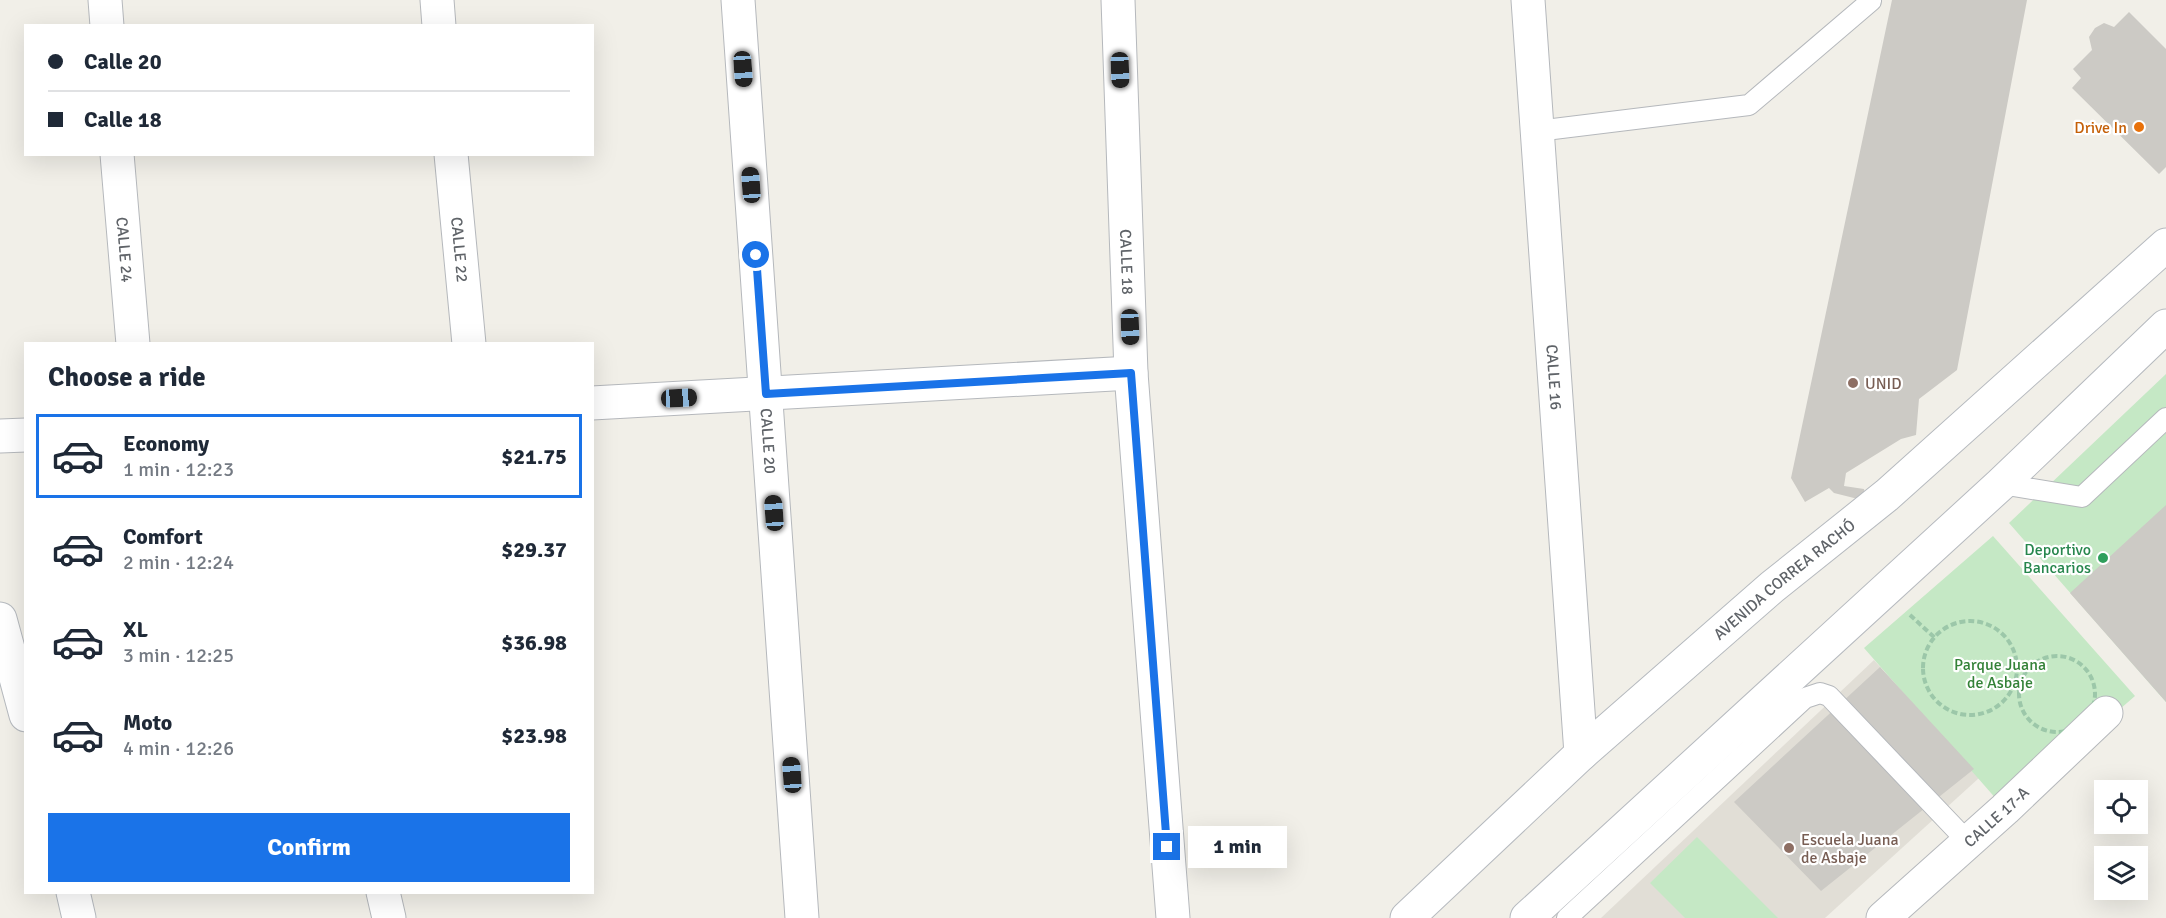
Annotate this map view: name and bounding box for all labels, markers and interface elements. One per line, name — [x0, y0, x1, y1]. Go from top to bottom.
text: Calle 20 — [84, 48, 162, 75]
car — [733, 50, 753, 88]
car — [1110, 52, 1130, 88]
text: Calle 18 — [84, 106, 162, 133]
place label: Drive In — [2074, 118, 2127, 138]
marker: Drive In — [2132, 120, 2146, 134]
car — [741, 166, 761, 204]
street label: CALLE 24 — [111, 216, 137, 284]
street label: CALLE 22 — [446, 216, 472, 283]
street label: CALLE 18 — [1115, 229, 1137, 295]
route start — [742, 241, 769, 268]
car — [1120, 309, 1140, 345]
street label: CALLE 16 — [1541, 344, 1566, 411]
text: Choose a ride — [48, 361, 206, 394]
place label: UNID — [1865, 374, 1902, 394]
marker: UNID — [1846, 376, 1860, 390]
car — [661, 388, 697, 408]
street label: CALLE 20 — [755, 408, 780, 474]
icon: car — [51, 429, 105, 483]
text: Economy — [123, 430, 209, 457]
text: $21.75 — [501, 443, 567, 470]
text: 1 min · 12:23 — [123, 457, 234, 482]
car — [764, 494, 784, 532]
street label: AVENIDA CORREA RACHÓ — [1710, 515, 1860, 645]
icon: car — [51, 522, 105, 576]
text: Comfort — [123, 523, 203, 550]
text: $29.37 — [501, 536, 567, 563]
place label: Deportivo Bancarios — [2023, 540, 2091, 578]
text: 2 min · 12:24 — [123, 550, 234, 575]
marker: Deportivo Bancarios — [2096, 551, 2110, 565]
icon: car — [51, 615, 105, 669]
text: XL — [123, 616, 148, 643]
text: $36.98 — [501, 629, 567, 656]
text: 3 min · 12:25 — [123, 643, 234, 668]
park label: Parque Juana de Asbaje — [1954, 655, 2046, 693]
icon: car — [51, 708, 105, 762]
text: Moto — [123, 709, 172, 736]
text: $23.98 — [501, 722, 567, 749]
text: 4 min · 12:26 — [123, 736, 234, 761]
car — [782, 756, 802, 794]
map controls — [2094, 780, 2148, 900]
button: locate — [2094, 780, 2148, 834]
street label: CALLE 17-A — [1960, 782, 2034, 852]
button: Confirm — [48, 813, 570, 882]
callout: 1 min — [1188, 826, 1287, 868]
place label: Escuela Juana de Asbaje — [1801, 830, 1899, 868]
route end — [1153, 833, 1180, 860]
text: 1 min — [1213, 834, 1262, 859]
marker: Escuela Juana de Asbaje — [1782, 841, 1796, 855]
button: layers — [2094, 846, 2148, 900]

